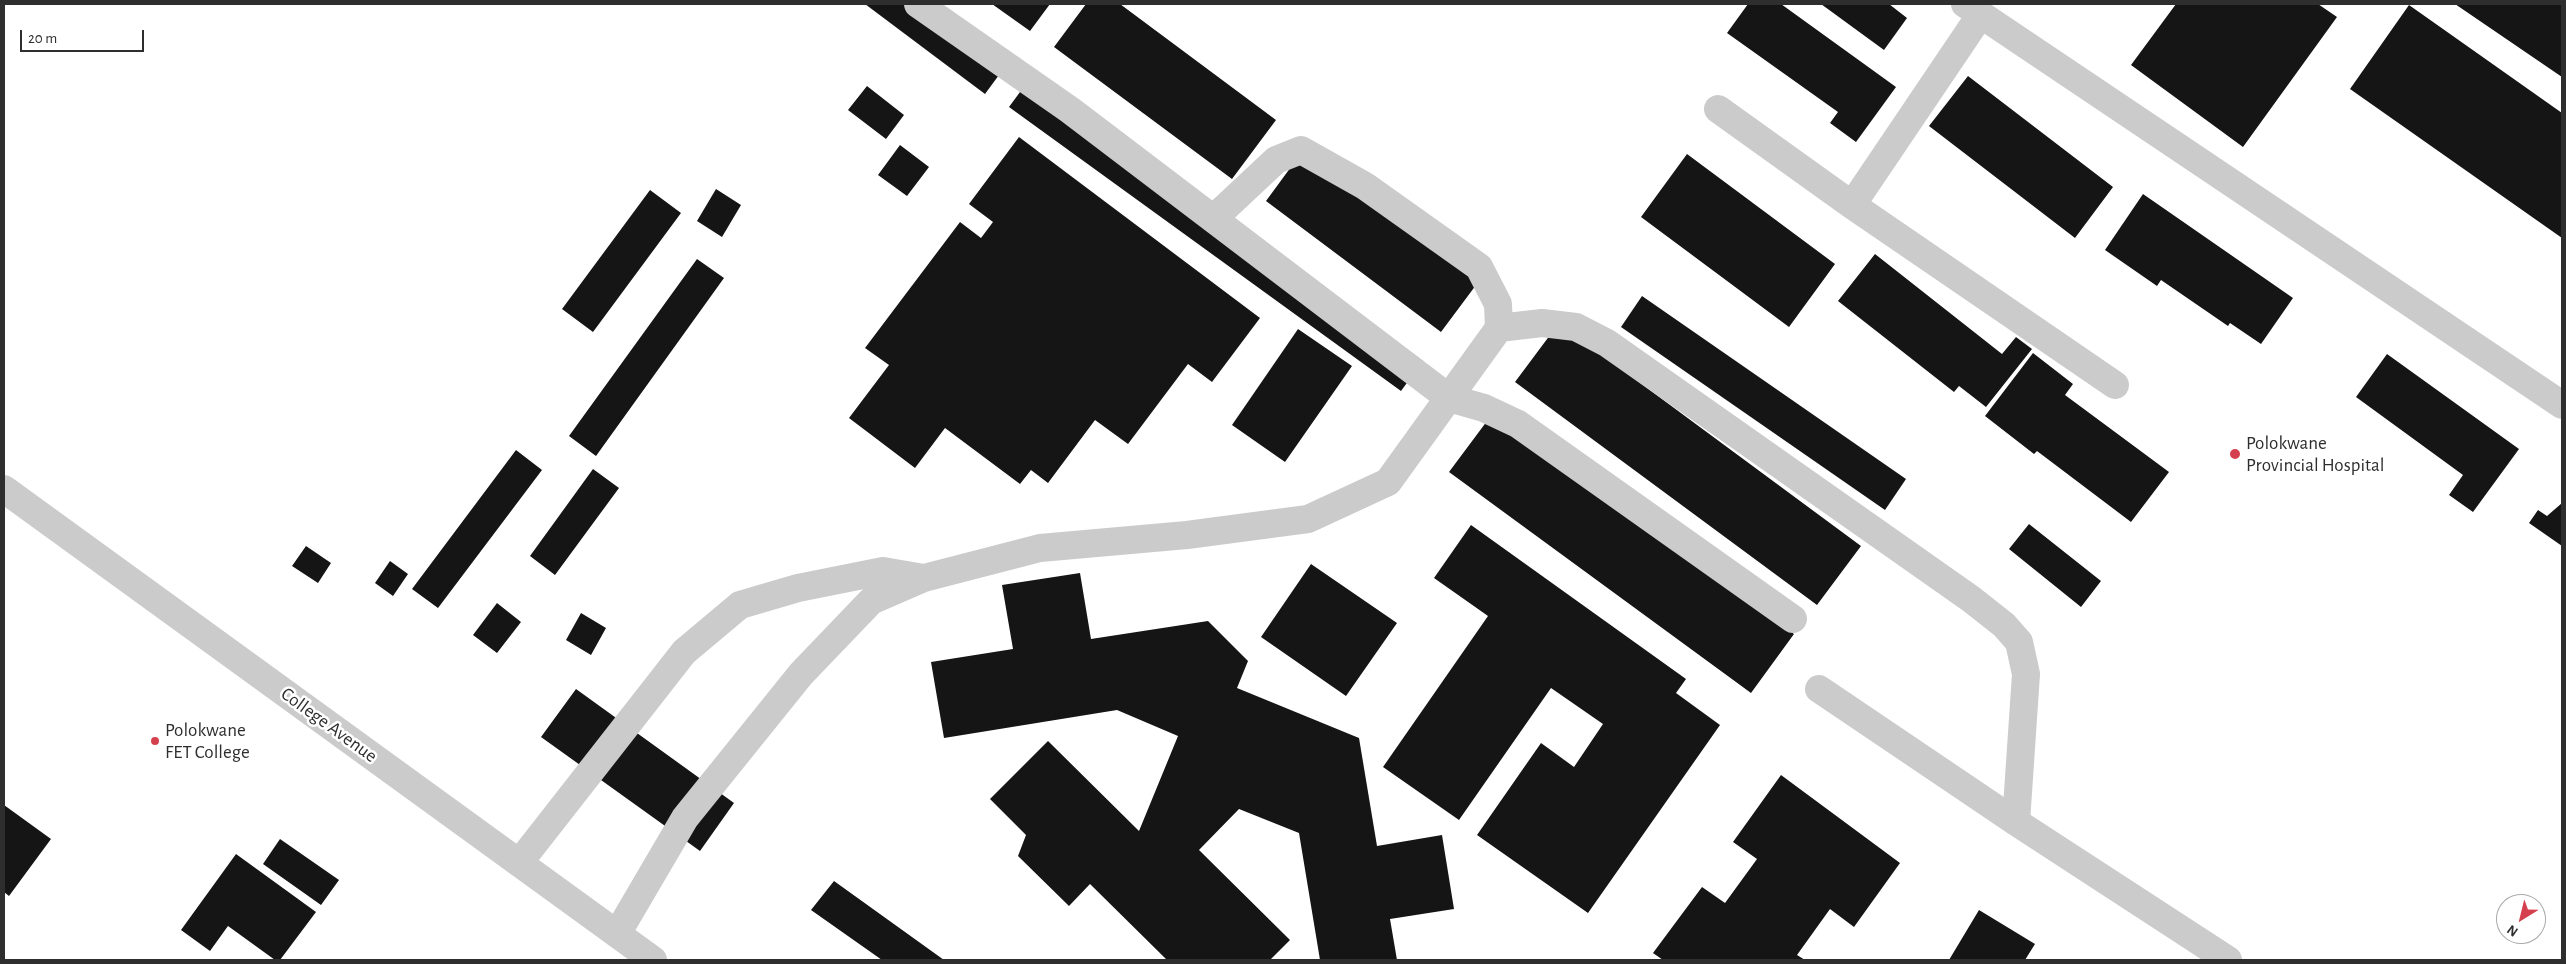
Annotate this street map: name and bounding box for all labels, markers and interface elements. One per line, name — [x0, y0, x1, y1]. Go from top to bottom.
scale bar — [22, 20, 146, 52]
text: 20 m — [28, 31, 57, 46]
place label: Polokwane Provincial Hospital — [2246, 432, 2385, 476]
marker: Polokwane Provincial Hospital — [2228, 447, 2242, 461]
street label: College Avenue — [276, 682, 382, 768]
place label: Polokwane FET College — [165, 719, 250, 763]
marker: Polokwane FET College — [149, 735, 161, 747]
north arrow — [2496, 894, 2546, 944]
text: N — [2505, 922, 2521, 939]

